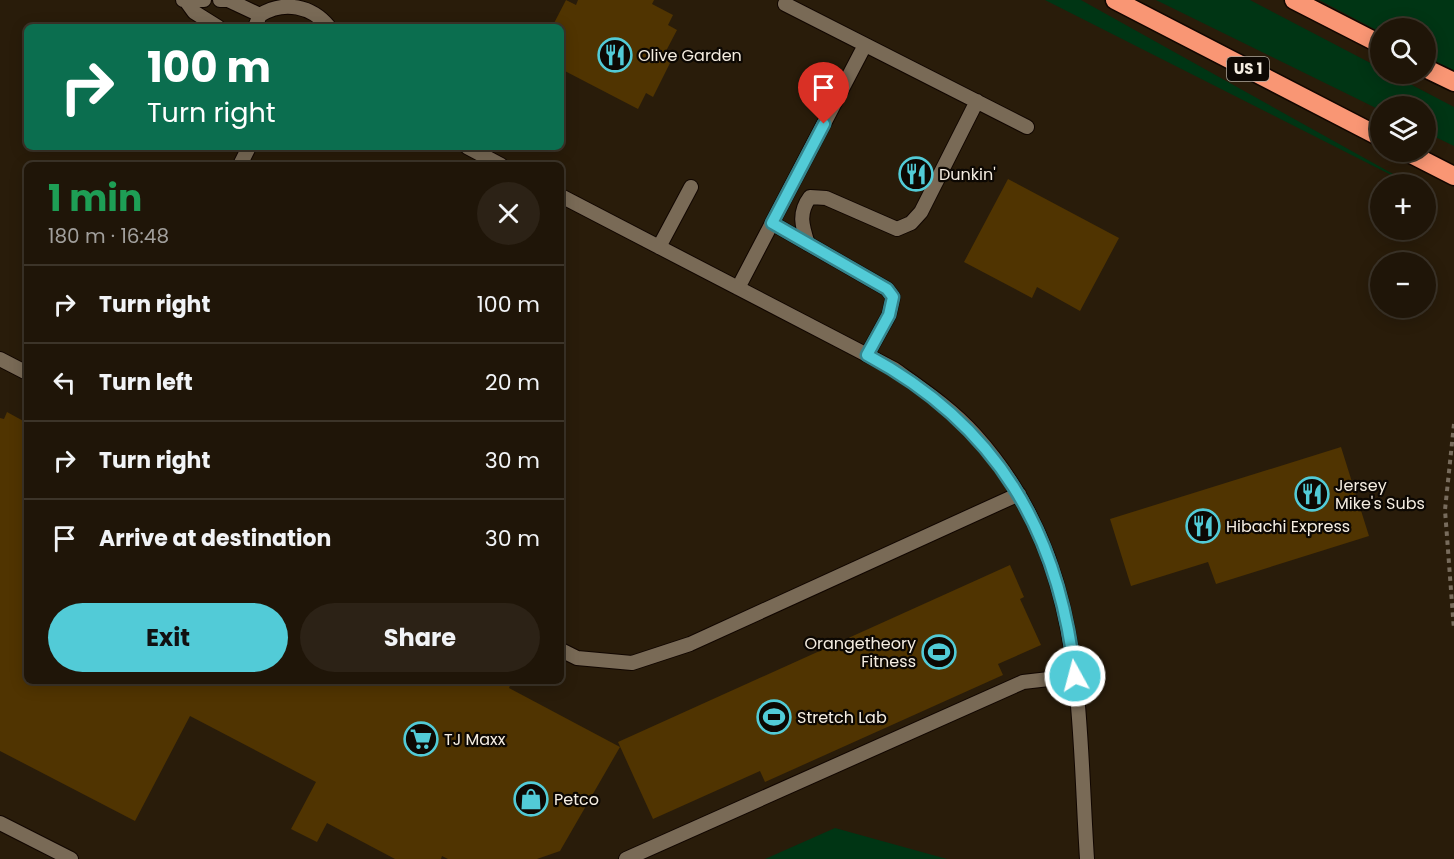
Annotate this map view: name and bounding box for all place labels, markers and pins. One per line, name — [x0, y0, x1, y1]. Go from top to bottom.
restaurant icon: Olive Garden — [597, 37, 633, 73]
place label: Olive Garden — [638, 44, 742, 67]
pin — [798, 62, 849, 124]
restaurant icon: Dunkin' — [898, 156, 934, 192]
place label: Dunkin' — [939, 163, 996, 186]
place label: Jersey Mike's Subs — [1335, 474, 1425, 515]
restaurant icon: Jersey Mike's Subs — [1294, 476, 1330, 512]
restaurant icon: Hibachi Express — [1185, 508, 1221, 544]
place label: Hibachi Express — [1226, 515, 1350, 538]
place label: Orangetheory Fitness — [804, 632, 916, 673]
sports icon: Orangetheory Fitness — [921, 634, 957, 670]
sports icon: Stretch Lab — [756, 699, 792, 735]
place label: Stretch Lab — [797, 706, 887, 729]
supermarket icon: TJ Maxx — [403, 721, 439, 757]
place label: TJ Maxx — [444, 728, 506, 751]
shop icon: Petco — [513, 781, 549, 817]
place label: Petco — [554, 788, 599, 811]

